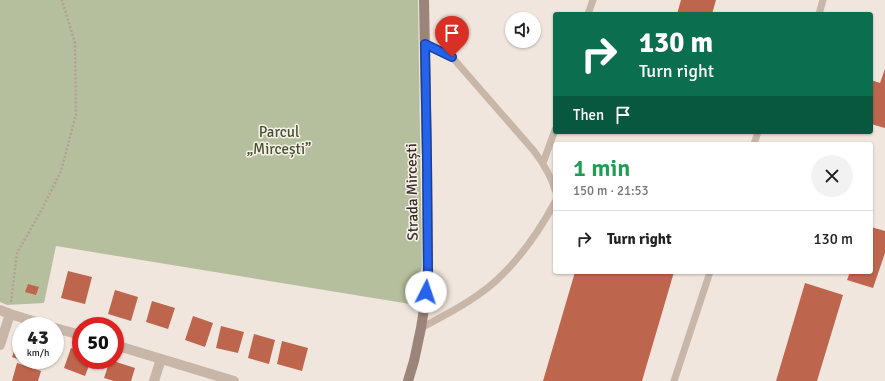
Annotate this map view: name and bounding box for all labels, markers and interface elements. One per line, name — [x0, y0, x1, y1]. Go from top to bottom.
map controls — [505, 12, 541, 48]
button: sound — [505, 12, 541, 48]
pin — [435, 16, 469, 57]
icon: arrive — [441, 22, 463, 44]
text: 130 m — [639, 26, 713, 60]
icon: right — [573, 28, 625, 80]
text: Turn right — [639, 60, 714, 82]
icon: arrive — [612, 104, 634, 126]
text: Then — [573, 106, 604, 124]
park label: Parcul „Mircești” — [247, 123, 311, 158]
street label: Strada Mircești — [402, 143, 422, 241]
text: 1 min — [573, 153, 630, 183]
button: close — [811, 155, 853, 197]
text: 150 m · 21:53 — [573, 183, 649, 199]
icon: right — [573, 228, 595, 250]
text: Turn right — [607, 230, 672, 248]
text: 130 m — [813, 230, 853, 248]
position arrow — [405, 271, 447, 313]
speed limit sign: 50 — [72, 317, 124, 369]
text: 43 — [27, 325, 49, 350]
text: km/h — [27, 347, 49, 359]

